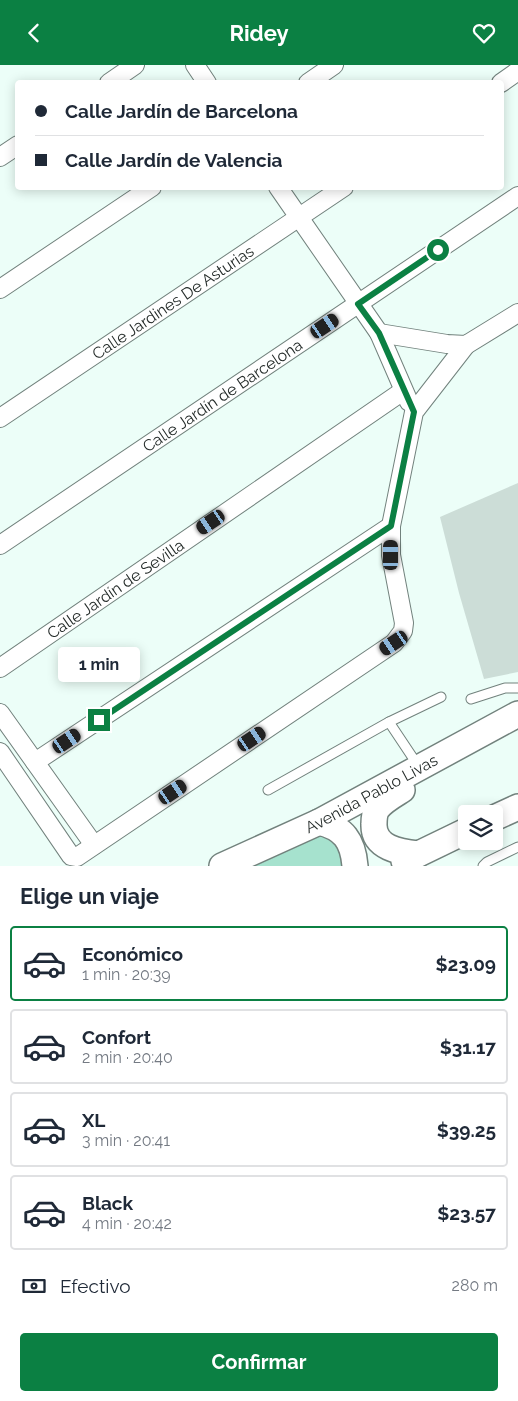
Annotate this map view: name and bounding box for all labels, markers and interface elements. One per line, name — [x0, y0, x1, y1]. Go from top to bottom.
icon: back — [20, 19, 48, 47]
icon: heart — [470, 19, 498, 47]
text: Ridey — [229, 20, 289, 46]
text: Calle Jardín de Barcelona — [65, 100, 298, 122]
text: Calle Jardín de Valencia — [65, 149, 282, 171]
route start — [427, 239, 449, 261]
street label: Calle Jardines De Asturias — [88, 241, 257, 363]
car — [308, 311, 341, 341]
street label: Calle Jardín de Barcelona — [139, 335, 306, 456]
car — [194, 507, 227, 537]
street label: Calle Jardín de Sevilla — [43, 535, 187, 642]
car — [383, 540, 398, 570]
car — [377, 628, 410, 658]
callout: 1 min — [58, 647, 140, 683]
text: 1 min — [79, 655, 119, 674]
route end — [88, 709, 110, 731]
car — [235, 724, 268, 754]
car — [50, 726, 83, 756]
street label: Avenida Pablo Livas — [302, 750, 441, 837]
car — [156, 777, 189, 807]
map controls — [458, 805, 503, 850]
button: layers — [458, 805, 503, 850]
text: Elige un viaje — [20, 883, 159, 909]
icon: car — [22, 941, 67, 986]
text: Económico — [82, 943, 183, 965]
text: $23.09 — [436, 953, 496, 975]
text: 1 min · 20:39 — [82, 965, 171, 984]
icon: car — [22, 1024, 67, 1069]
text: Confort — [82, 1026, 151, 1048]
text: $31.17 — [440, 1036, 496, 1058]
text: 2 min · 20:40 — [82, 1048, 173, 1067]
icon: car — [22, 1107, 67, 1152]
text: XL — [82, 1109, 105, 1131]
text: $39.25 — [437, 1119, 496, 1141]
text: 3 min · 20:41 — [82, 1131, 170, 1150]
icon: car — [22, 1190, 67, 1235]
text: Black — [82, 1192, 133, 1214]
text: $23.57 — [437, 1202, 496, 1224]
text: 4 min · 20:42 — [82, 1214, 172, 1233]
icon: cash — [20, 1272, 48, 1300]
text: Efectivo — [60, 1275, 131, 1297]
text: 280 m — [452, 1276, 498, 1295]
button: Confirmar — [20, 1333, 498, 1391]

